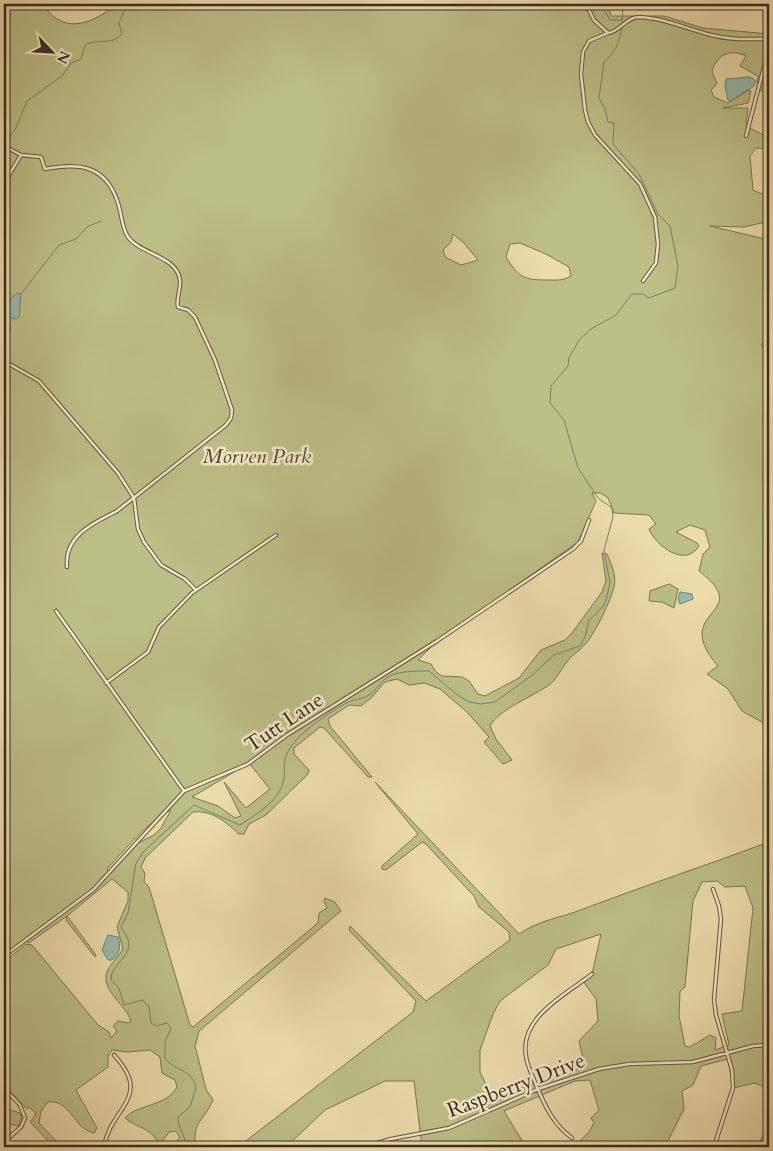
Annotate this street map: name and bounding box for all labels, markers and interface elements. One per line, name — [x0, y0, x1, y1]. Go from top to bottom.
north arrow — [28, 28, 78, 78]
text: N — [52, 48, 75, 67]
park label: Morven Park — [203, 442, 312, 471]
street label: Tutt Lane — [239, 685, 329, 759]
street label: Raspberry Drive — [443, 1046, 589, 1125]

